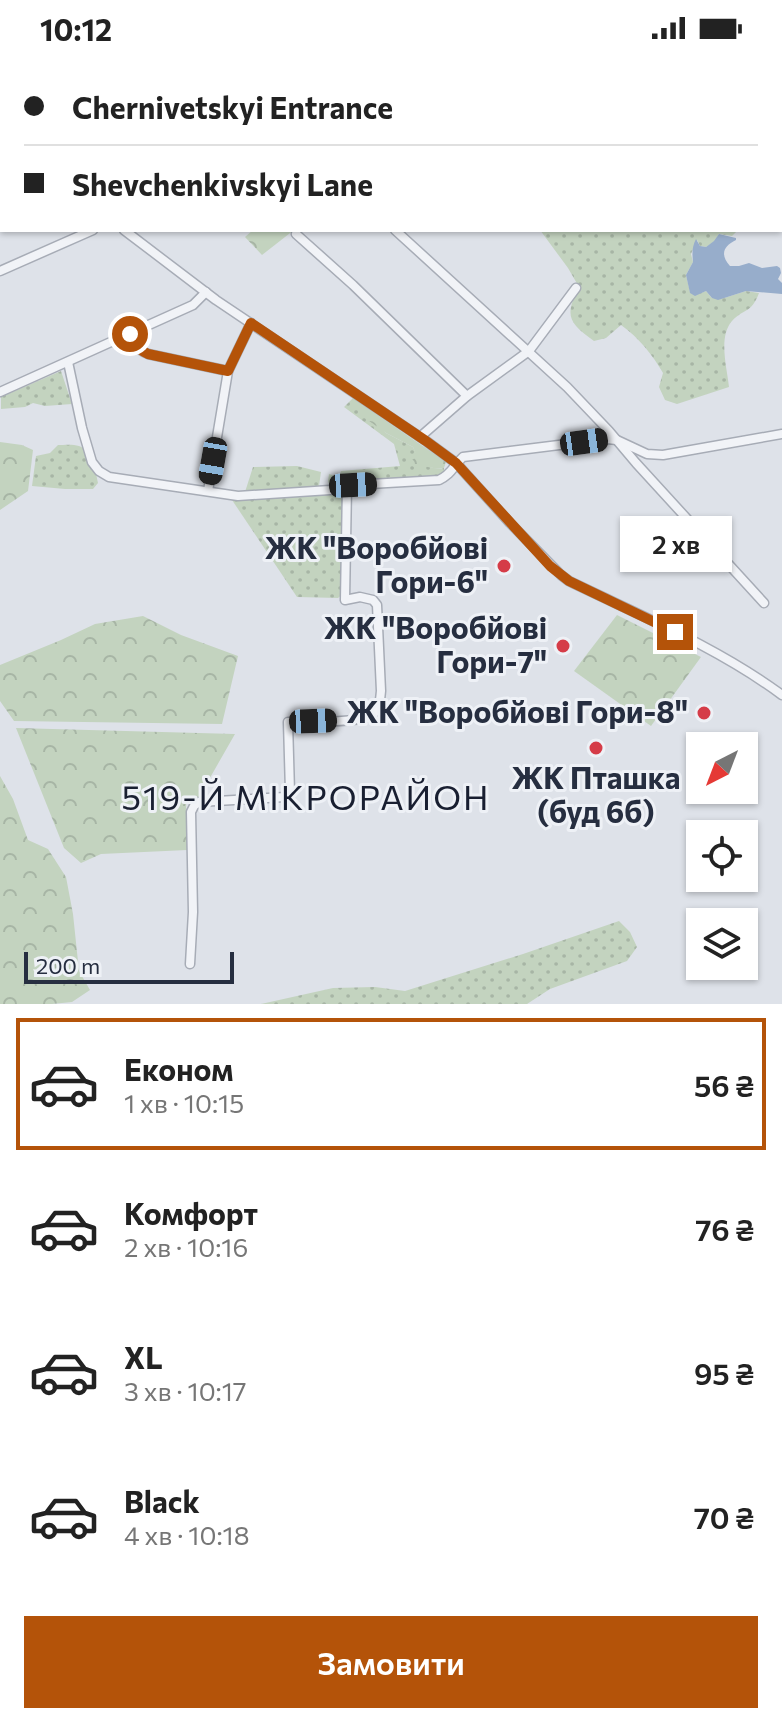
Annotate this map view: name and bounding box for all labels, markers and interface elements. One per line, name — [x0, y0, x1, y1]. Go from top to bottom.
text: 10:12 — [40, 10, 112, 47]
text: Chernivetskyi Entrance — [72, 88, 393, 125]
text: Shevchenkivskyi Lane — [72, 165, 373, 202]
route start — [112, 316, 148, 352]
car — [559, 427, 609, 457]
car — [197, 435, 229, 487]
car — [328, 472, 378, 498]
callout: 2 хв — [619, 516, 731, 572]
place label: ЖК "Воробйові Гори-6" — [265, 528, 488, 599]
text: 2 хв — [652, 528, 700, 559]
marker: ЖК "Воробйові Гори-6" — [495, 557, 513, 575]
place label: ЖК "Воробйові Гори-7" — [324, 608, 547, 679]
route end — [657, 614, 693, 650]
marker: ЖК "Воробйові Гори-7" — [554, 637, 572, 655]
place label: ЖК "Воробйові Гори-8" — [346, 692, 688, 729]
marker: ЖК "Воробйові Гори-8" — [695, 704, 713, 722]
car — [289, 708, 337, 734]
north arrow — [686, 732, 758, 804]
map controls — [686, 732, 758, 980]
marker: ЖК Пташка (буд 6б) — [587, 739, 605, 757]
place label: ЖК Пташка (буд 6б) — [511, 758, 681, 829]
district label: 519-Й МІКРОРАЙОН — [121, 775, 491, 817]
button: locate — [686, 820, 758, 892]
button: layers — [686, 908, 758, 980]
scale bar — [24, 948, 234, 984]
text: 200 m — [36, 952, 100, 979]
icon: car — [28, 1048, 100, 1120]
text: Економ — [124, 1050, 233, 1087]
text: 56 ₴ — [694, 1066, 754, 1103]
text: 1 хв · 10:15 — [124, 1087, 244, 1118]
icon: car — [28, 1192, 100, 1264]
text: Комфорт — [124, 1194, 258, 1231]
text: 76 ₴ — [695, 1210, 754, 1247]
text: 2 хв · 10:16 — [124, 1231, 248, 1262]
icon: car — [28, 1336, 100, 1408]
text: XL — [124, 1338, 163, 1375]
text: 95 ₴ — [694, 1354, 754, 1391]
text: 3 хв · 10:17 — [124, 1375, 247, 1406]
icon: car — [28, 1480, 100, 1552]
text: Black — [124, 1482, 200, 1519]
text: 70 ₴ — [694, 1498, 754, 1535]
text: 4 хв · 10:18 — [124, 1519, 249, 1550]
button: Замовити — [24, 1616, 758, 1708]

